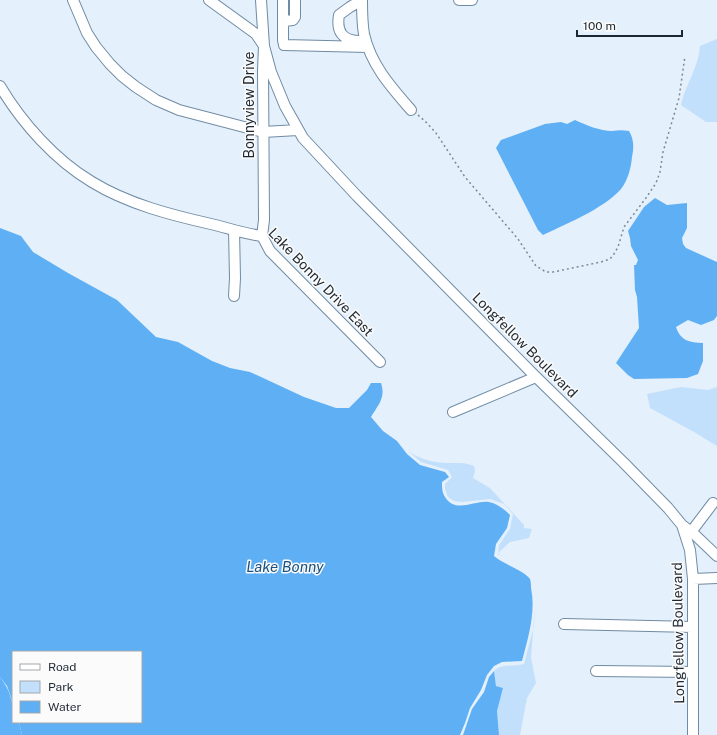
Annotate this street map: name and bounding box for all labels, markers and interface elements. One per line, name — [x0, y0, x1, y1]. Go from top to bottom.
scale bar — [577, 12, 682, 38]
text: 100 m — [583, 19, 616, 33]
street label: Bonnyview Drive — [241, 51, 257, 159]
street label: Lake Bonny Drive East — [265, 225, 377, 339]
street label: Longfellow Boulevard — [469, 289, 581, 401]
water label: Lake Bonny — [246, 558, 324, 575]
street label: Longfellow Boulevard — [669, 562, 687, 704]
legend — [12, 651, 142, 723]
text: Road — [48, 660, 76, 674]
text: Park — [48, 680, 74, 694]
text: Water — [48, 700, 82, 714]

